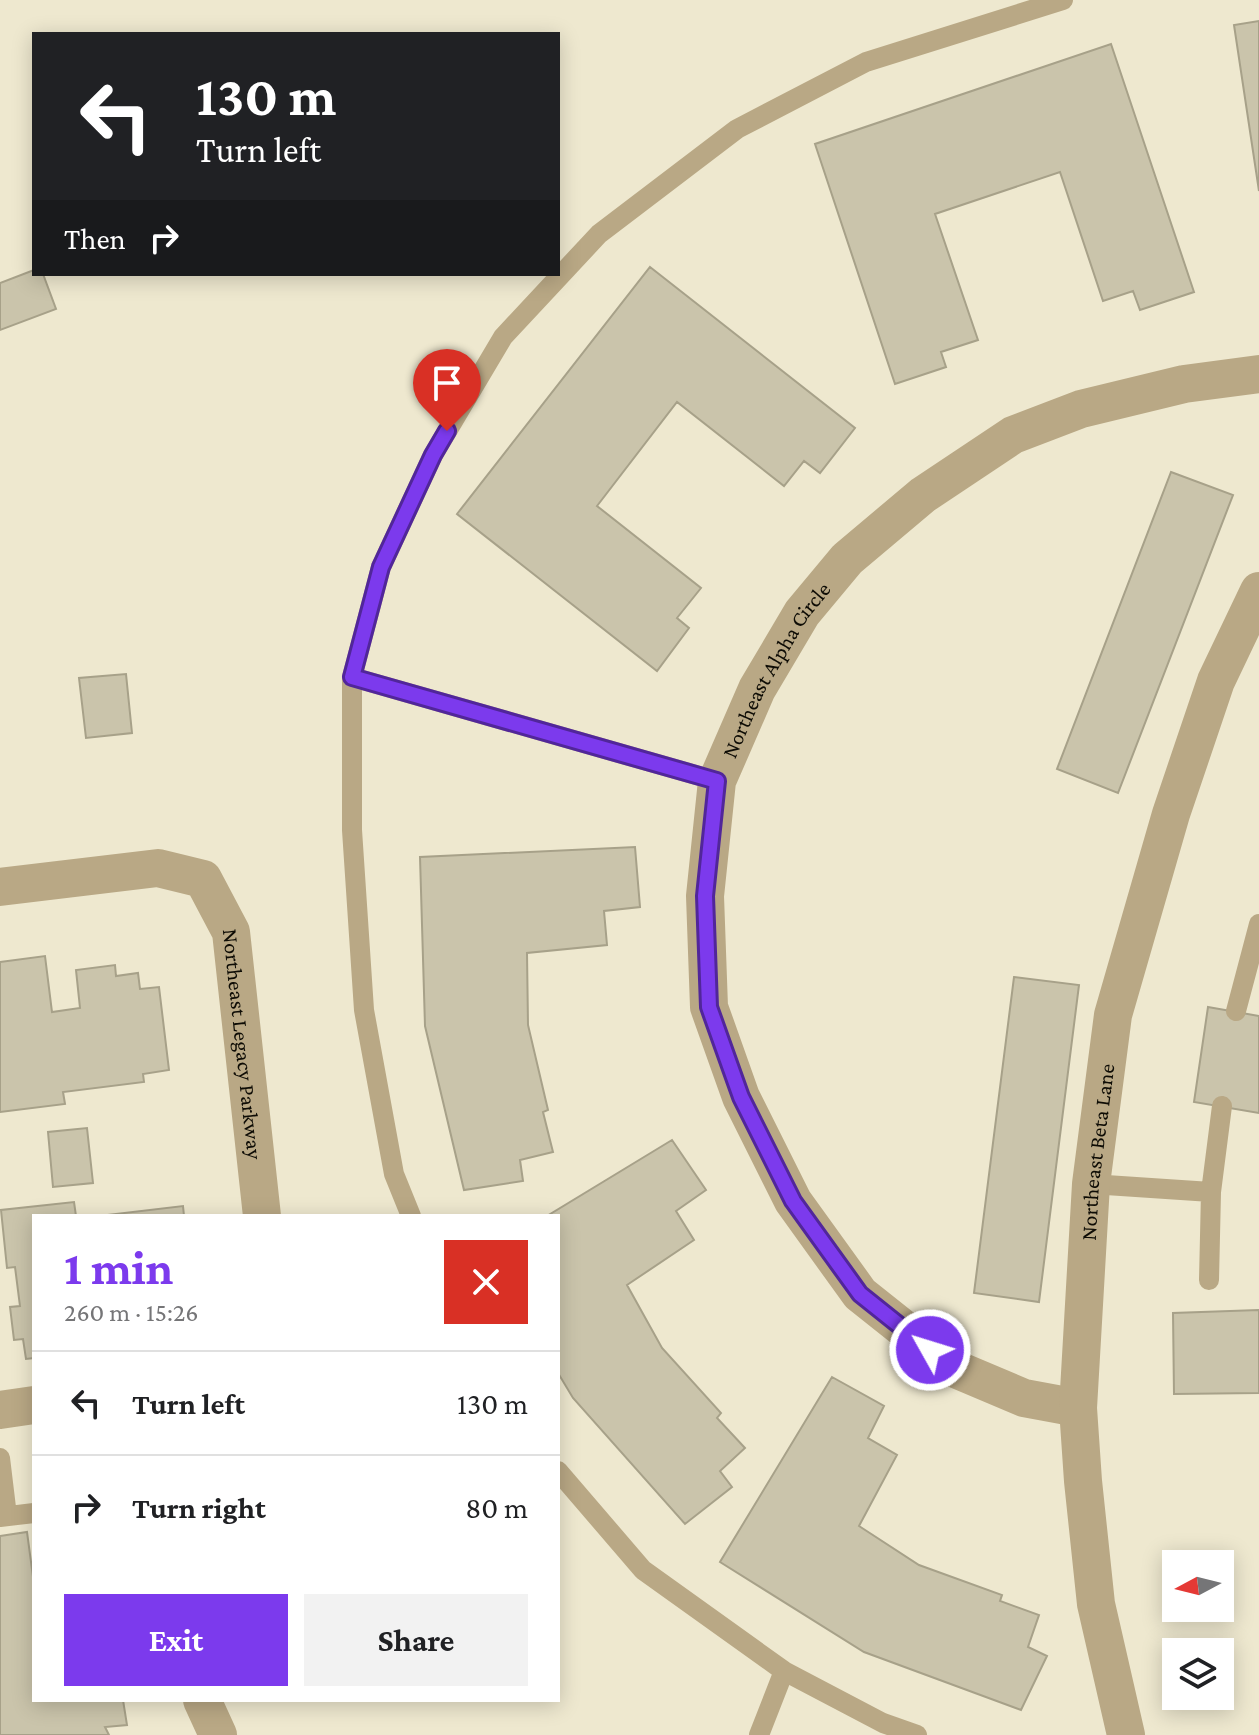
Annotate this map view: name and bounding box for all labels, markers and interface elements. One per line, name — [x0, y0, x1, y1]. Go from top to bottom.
icon: left — [64, 64, 168, 168]
text: 130 m — [196, 65, 337, 127]
text: Turn left — [196, 130, 321, 170]
icon: right — [142, 216, 186, 260]
text: Then — [64, 222, 126, 255]
pin — [413, 349, 481, 431]
icon: arrive — [425, 361, 469, 405]
street label: Northeast Alpha Circle — [717, 577, 836, 762]
street label: Northeast Legacy Parkway — [218, 927, 268, 1161]
street label: Northeast Beta Lane — [1076, 1062, 1120, 1241]
button: close — [444, 1240, 528, 1324]
text: 1 min — [64, 1241, 173, 1294]
text: 260 m · 15:26 — [64, 1298, 199, 1327]
position arrow — [888, 1308, 972, 1392]
icon: left — [64, 1381, 108, 1425]
text: Turn left — [132, 1387, 245, 1420]
text: 130 m — [457, 1387, 528, 1420]
icon: right — [64, 1485, 108, 1529]
text: Turn right — [132, 1491, 266, 1524]
text: 80 m — [465, 1491, 528, 1524]
north arrow — [1162, 1550, 1234, 1622]
map controls — [1162, 1550, 1234, 1710]
button: Exit — [64, 1594, 288, 1686]
button: Share — [304, 1594, 528, 1686]
button: layers — [1162, 1638, 1234, 1710]

